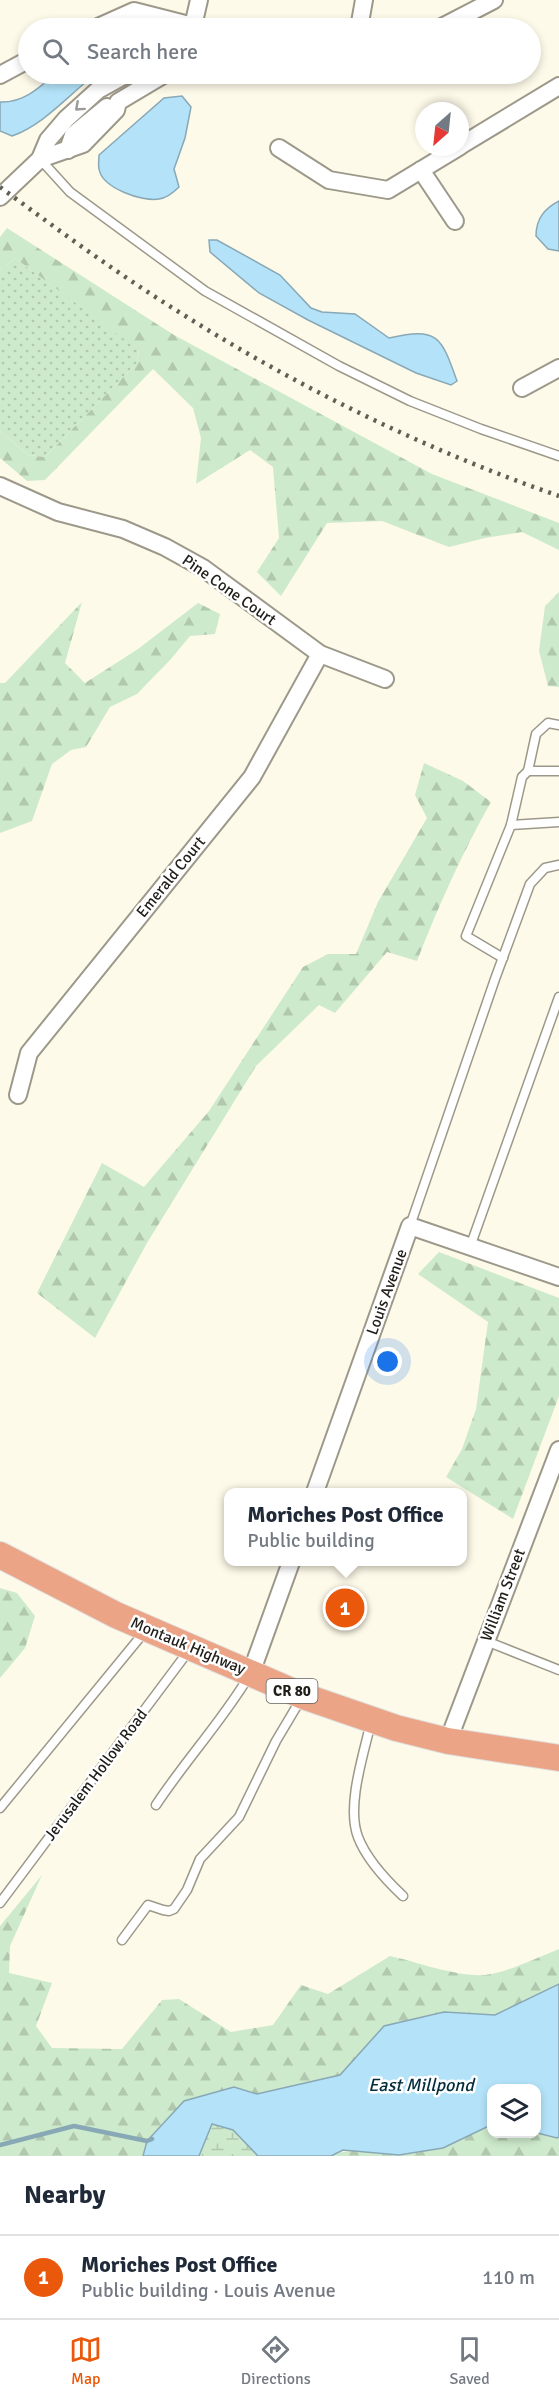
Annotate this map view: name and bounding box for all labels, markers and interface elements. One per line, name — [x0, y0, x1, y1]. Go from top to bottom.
search box — [18, 18, 541, 84]
icon: search — [39, 35, 72, 68]
text: Search here — [87, 38, 198, 65]
one-way arrow — [76, 100, 86, 111]
north arrow — [415, 102, 469, 156]
street label: Pine Cone Court — [178, 550, 280, 630]
street label: Emerald Court — [132, 832, 210, 922]
street label: Louis Avenue — [362, 1246, 412, 1338]
your location — [373, 1347, 402, 1376]
popup — [224, 1488, 467, 1566]
text: Moriches Post Office — [247, 1501, 444, 1528]
text: Public building — [247, 1528, 375, 1553]
street label: William Street — [476, 1546, 530, 1644]
pin: 1 — [326, 1586, 364, 1630]
street label: Montauk Highway — [128, 1613, 249, 1679]
road number: CR 80 — [266, 1679, 318, 1703]
street label: Jerusalem Hollow Road — [40, 1705, 152, 1845]
water label: East Millpond — [368, 2074, 476, 2096]
map controls — [487, 2084, 541, 2138]
button: layers — [487, 2084, 541, 2138]
text: Nearby — [24, 2179, 105, 2211]
text: Moriches Post Office — [81, 2251, 277, 2278]
text: 1 — [38, 2265, 49, 2290]
text: 110 m — [482, 2265, 535, 2290]
text: Public building · Louis Avenue — [81, 2278, 336, 2303]
tab: Map — [69, 2333, 102, 2389]
tab: Directions — [241, 2333, 311, 2389]
tab: Saved — [449, 2333, 490, 2389]

